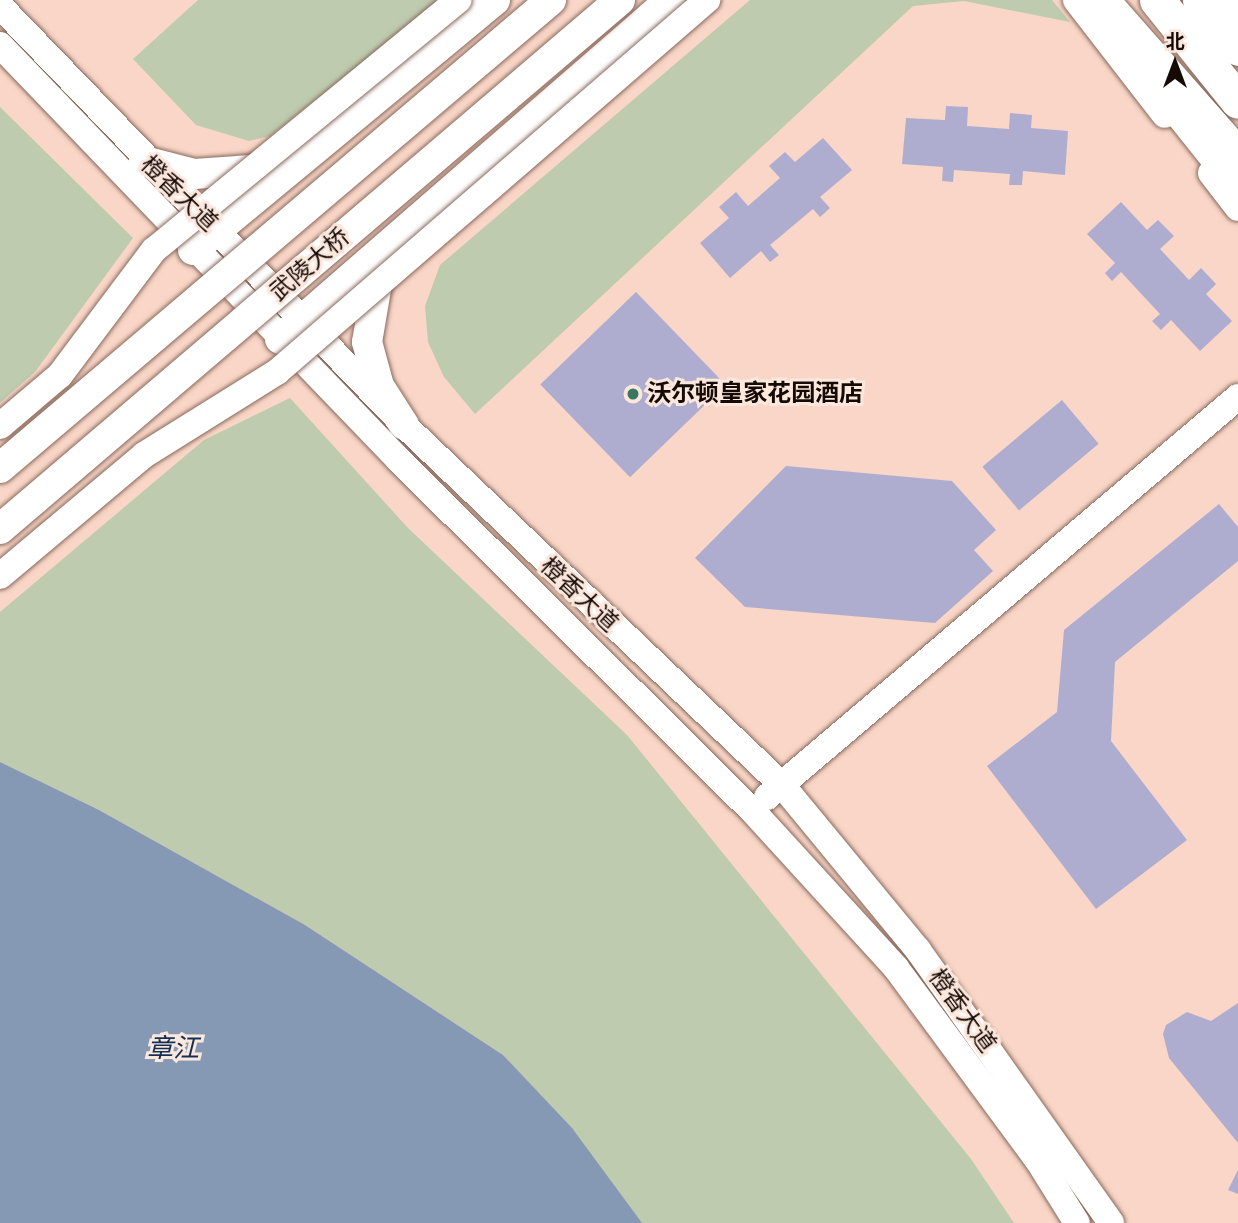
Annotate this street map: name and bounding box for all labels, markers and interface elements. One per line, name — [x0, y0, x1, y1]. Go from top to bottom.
north arrow — [1140, 28, 1210, 98]
text: 北 — [1165, 30, 1185, 54]
street label: 橙香大道 — [134, 150, 224, 238]
street label: 武陵大桥 — [264, 223, 356, 307]
place label: 沃尔顿皇家花园酒店 — [647, 380, 863, 408]
marker: 沃尔顿皇家花园酒店 — [625, 386, 641, 402]
street label: 橙香大道 — [534, 552, 624, 638]
street label: 橙香大道 — [922, 964, 1002, 1058]
water label: 章江 — [147, 1034, 199, 1066]

